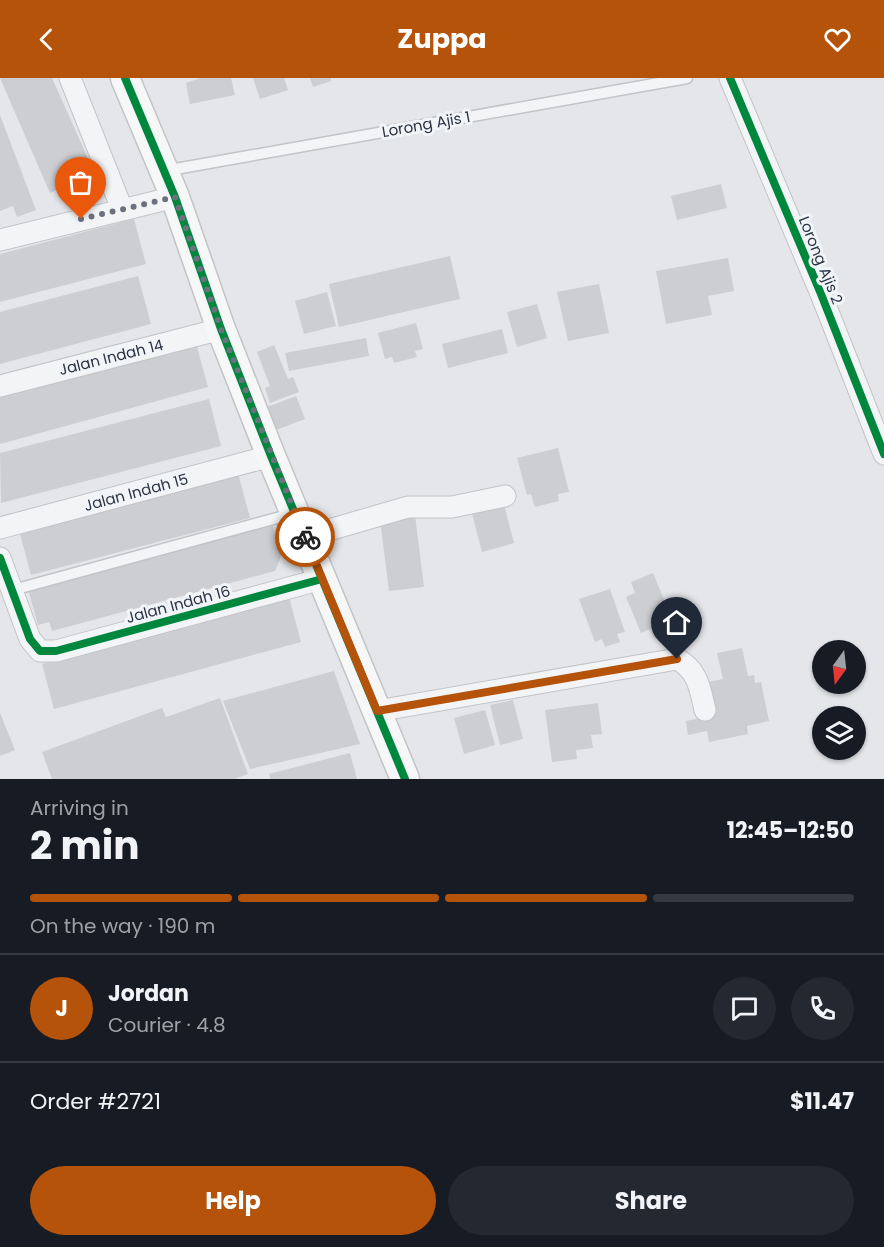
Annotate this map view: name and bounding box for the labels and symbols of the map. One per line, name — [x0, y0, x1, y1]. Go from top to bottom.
street label: Lorong Ajis 1 — [380, 106, 472, 142]
pin — [55, 157, 106, 219]
street label: Lorong Ajis 2 — [794, 213, 848, 307]
street label: Jalan Indah 14 — [57, 334, 165, 380]
street label: Jalan Indah 15 — [82, 468, 190, 516]
courier — [275, 507, 335, 567]
street label: Jalan Indah 16 — [124, 580, 232, 628]
pin — [651, 597, 702, 659]
north arrow — [812, 640, 866, 694]

